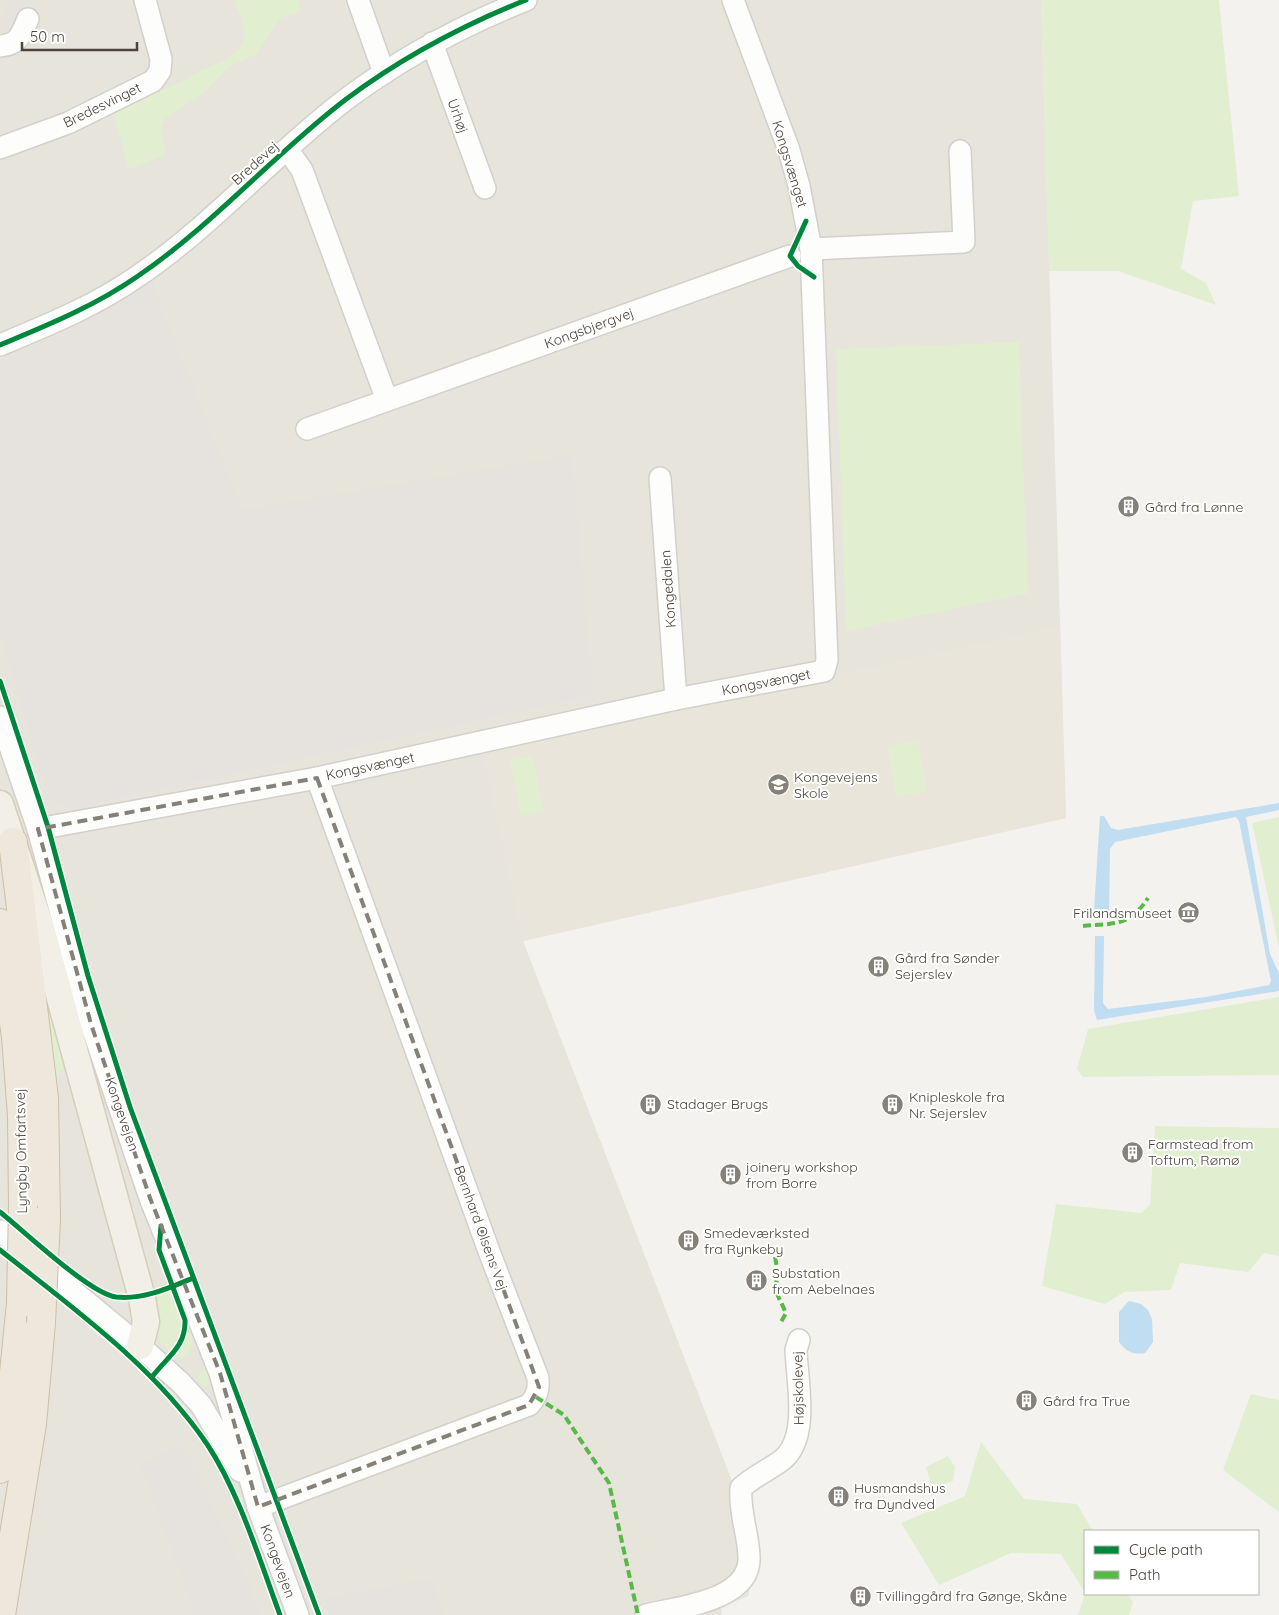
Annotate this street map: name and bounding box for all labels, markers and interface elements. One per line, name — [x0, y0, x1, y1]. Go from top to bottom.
scale bar — [22, 20, 138, 52]
text: 50 m — [30, 27, 65, 46]
street label: Bredesvinget — [60, 78, 144, 132]
street label: Urhøj — [443, 96, 473, 136]
street label: Kongsvænget — [768, 118, 812, 210]
street label: Bredevej — [228, 137, 282, 189]
street label: Kongsbjergvej — [542, 303, 636, 353]
building icon: Gård fra Lønne — [1117, 495, 1141, 519]
place label: Gård fra Lønne — [1145, 498, 1243, 516]
street label: Kongedalen — [656, 549, 680, 629]
street label: Kongsvænget — [720, 665, 812, 699]
street label: Kongsvænget — [324, 748, 416, 784]
place label: Kongevejens Skole — [794, 768, 878, 802]
school or university icon: Kongevejens Skole — [766, 773, 790, 797]
museum icon: Frilandsmuseet — [1176, 901, 1200, 925]
place label: Frilandsmuseet — [1073, 904, 1172, 922]
place label: Gård fra Sønder Sejerslev — [895, 949, 1000, 983]
building icon: Gård fra Sønder Sejerslev — [867, 954, 891, 978]
street label: Kongevejen — [101, 1075, 143, 1153]
street label: Lyngby Omfartsvej — [11, 1088, 31, 1214]
place label: Knipleskole fra Nr. Sejerslev — [909, 1088, 1005, 1122]
building icon: Stadager Brugs — [639, 1092, 663, 1116]
building icon: Knipleskole fra Nr. Sejerslev — [881, 1093, 905, 1117]
place label: Stadager Brugs — [667, 1095, 768, 1113]
place label: Farmstead from Toftum, Rømø — [1148, 1135, 1254, 1169]
building icon: Farmstead from Toftum, Rømø — [1120, 1140, 1144, 1164]
place label: joinery workshop from Borre — [745, 1158, 858, 1192]
street label: Bernhard Olsens Vej — [450, 1163, 512, 1293]
building icon: joinery workshop from Borre — [718, 1163, 742, 1187]
place label: Smedeværksted fra Rynkeby — [704, 1224, 809, 1258]
building icon: Smedeværksted fra Rynkeby — [676, 1229, 700, 1253]
place label: Substation from Aebelnaes — [772, 1264, 875, 1298]
building icon: Substation from Aebelnaes — [744, 1269, 768, 1293]
street label: Højskolevej — [788, 1351, 808, 1425]
building icon: Gård fra True — [1015, 1389, 1039, 1413]
place label: Gård fra True — [1043, 1392, 1130, 1410]
place label: Husmandshus fra Dyndved — [854, 1479, 946, 1513]
building icon: Husmandshus fra Dyndved — [826, 1484, 850, 1508]
street label: Kongevejen — [256, 1522, 300, 1600]
legend — [1084, 1530, 1259, 1595]
text: Cycle path — [1129, 1540, 1203, 1559]
text: Path — [1129, 1565, 1161, 1584]
building icon: Tvillinggård fra Gønge, Skåne — [848, 1584, 872, 1608]
place label: Tvillinggård fra Gønge, Skåne — [876, 1587, 1067, 1605]

